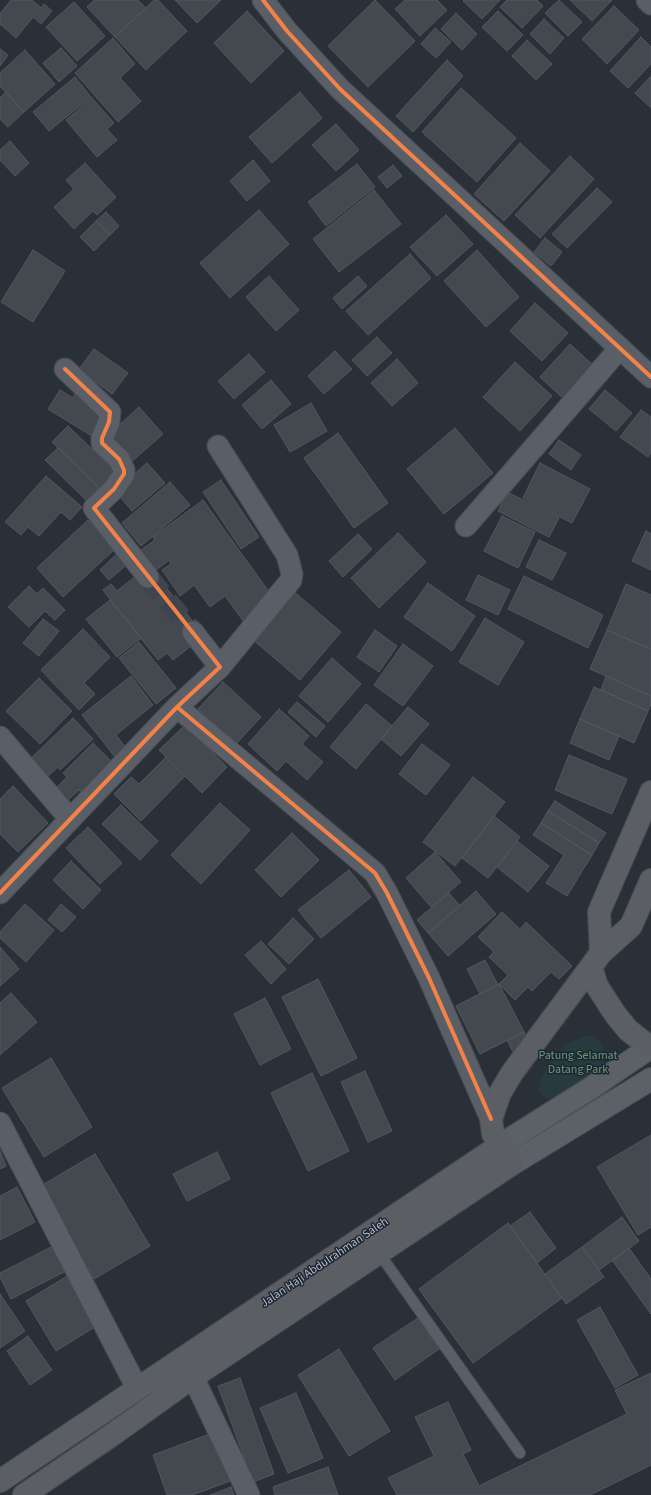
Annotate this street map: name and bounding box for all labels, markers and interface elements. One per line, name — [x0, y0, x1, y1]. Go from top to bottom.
park label: Patung Selamat Datang Park — [538, 1049, 618, 1077]
street label: Jalan Haji Abdulrahman Saleh — [258, 1215, 392, 1311]

